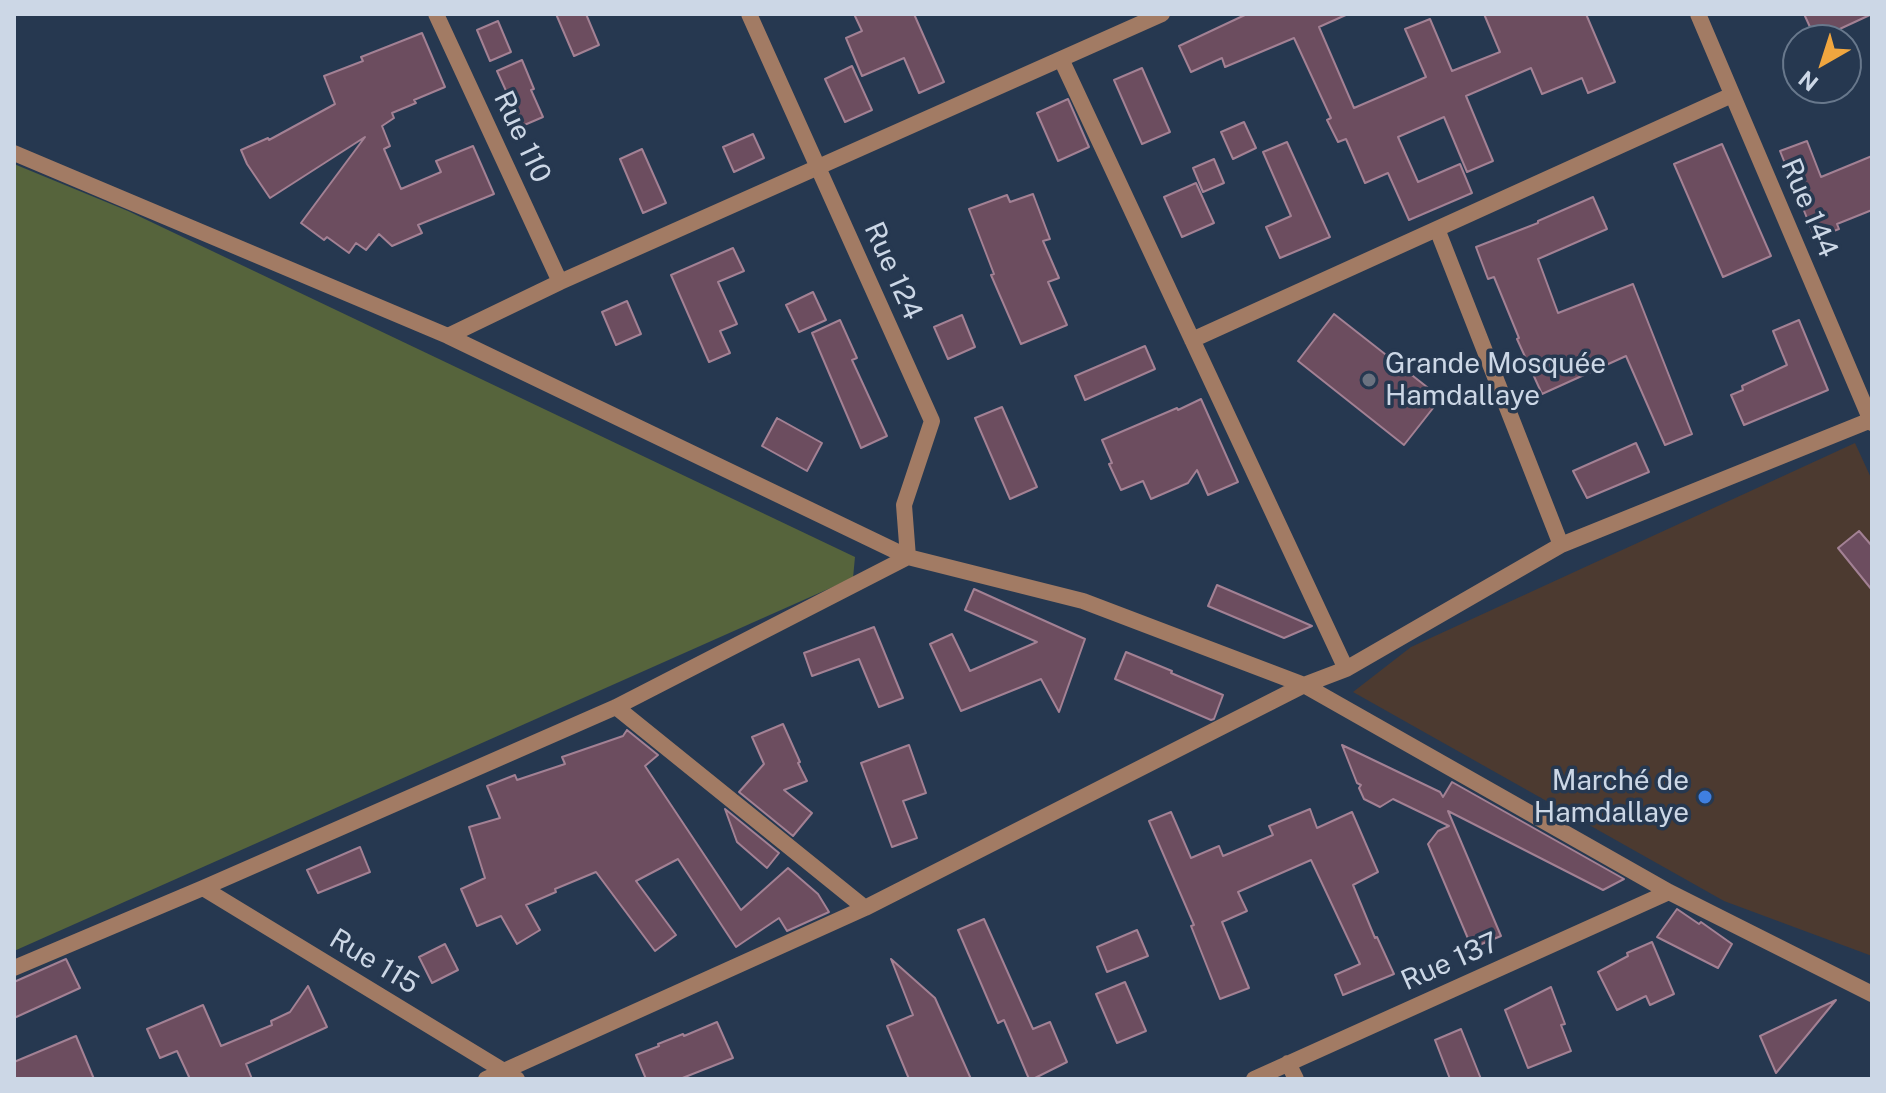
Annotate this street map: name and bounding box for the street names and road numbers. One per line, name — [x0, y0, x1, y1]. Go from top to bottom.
street label: Rue 110 — [486, 86, 558, 188]
street label: Rue 144 — [1773, 153, 1845, 263]
street label: Rue 124 — [857, 217, 929, 325]
street label: Rue 115 — [323, 922, 425, 1002]
street label: Rue 137 — [1396, 926, 1504, 998]

